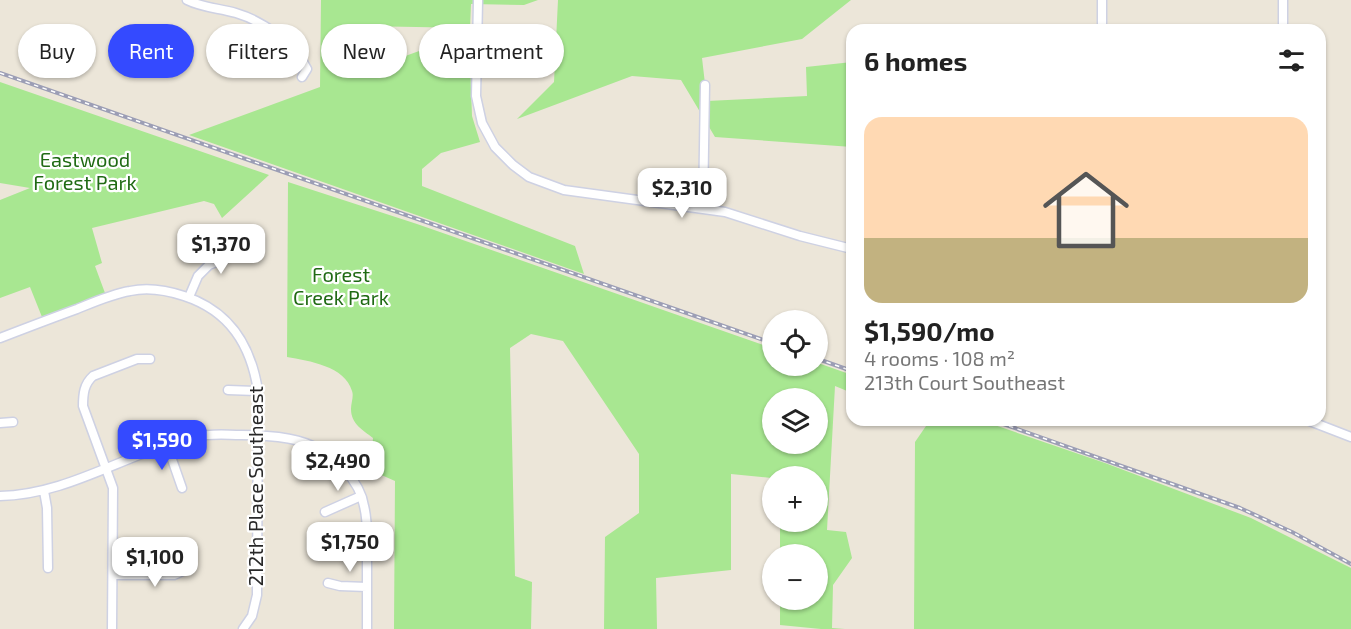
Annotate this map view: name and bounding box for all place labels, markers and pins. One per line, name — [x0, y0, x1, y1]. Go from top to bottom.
pin: $2,310 — [633, 168, 731, 219]
pin: $1,370 — [172, 224, 270, 275]
pin: $1,590 — [113, 420, 211, 471]
pin: $2,490 — [289, 441, 387, 492]
pin: $1,750 — [301, 522, 399, 573]
pin: $1,100 — [106, 537, 204, 588]

